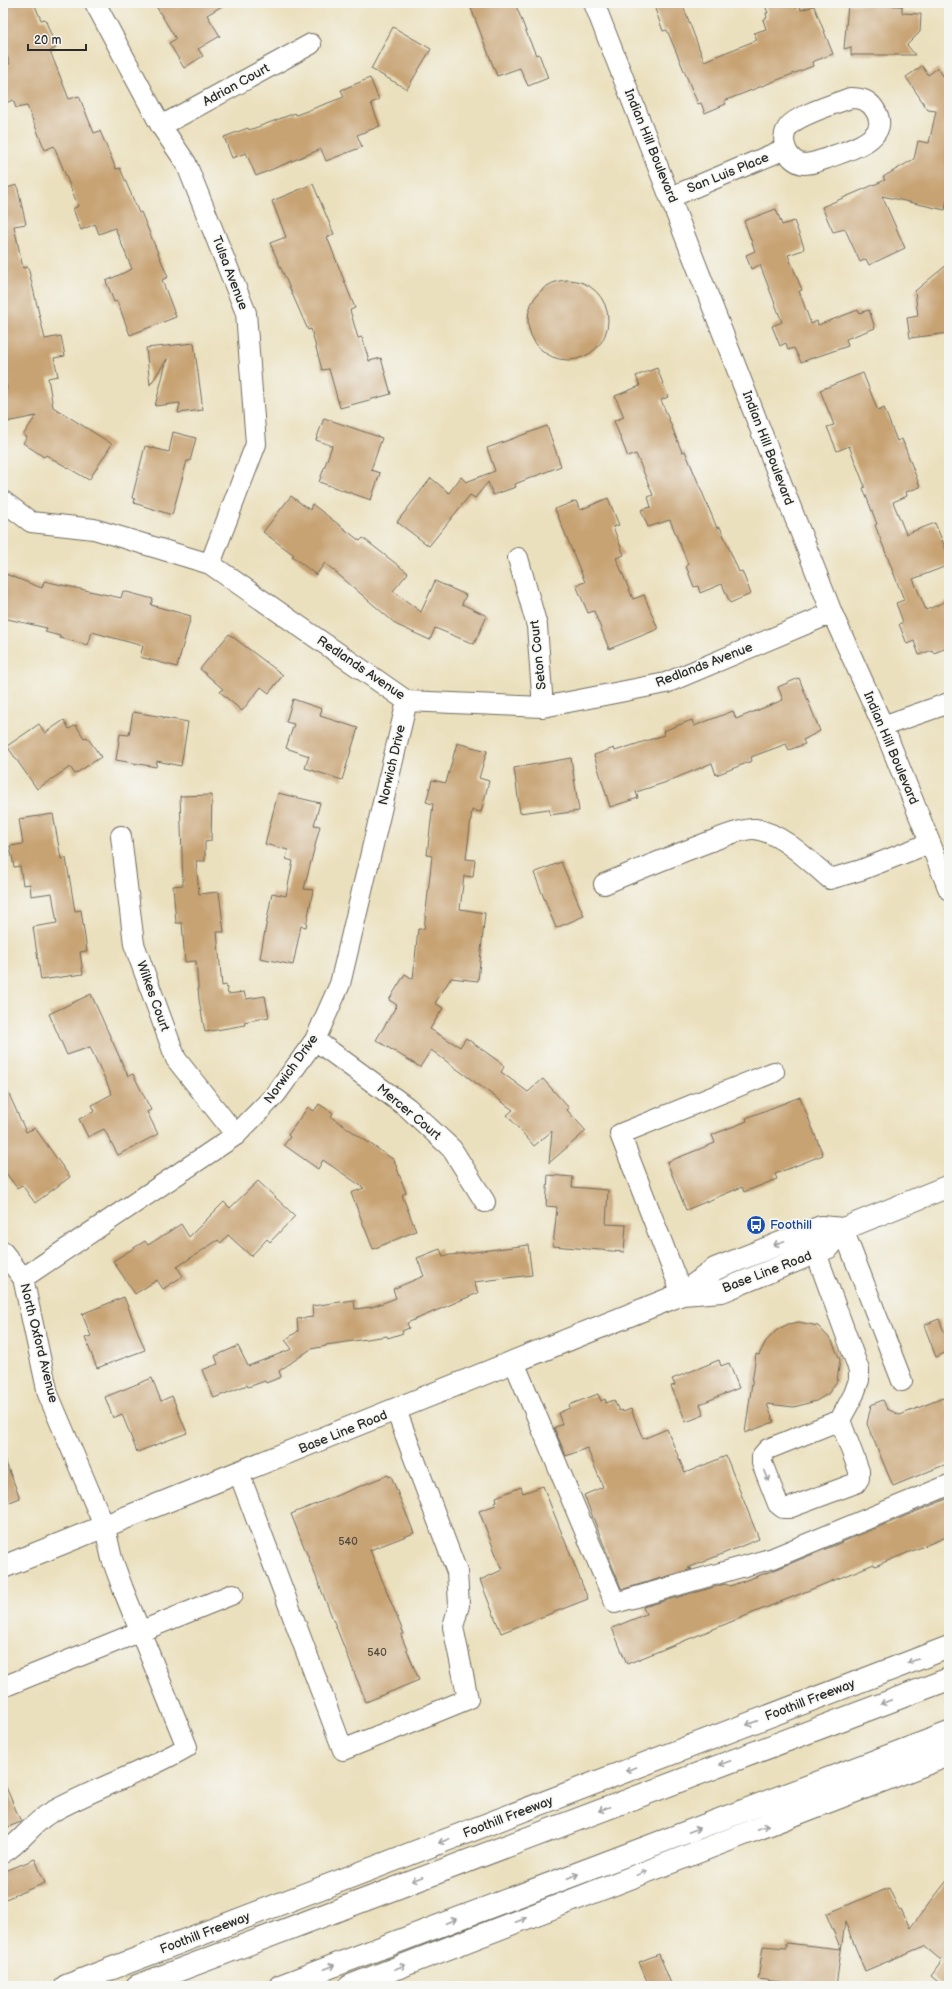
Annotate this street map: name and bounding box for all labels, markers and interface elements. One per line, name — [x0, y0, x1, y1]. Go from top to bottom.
scale bar — [28, 26, 86, 52]
text: 20 m — [34, 33, 61, 48]
street label: Adrian Court — [200, 60, 272, 110]
street label: Indian Hill Boulevard — [621, 87, 681, 205]
street label: San Luis Place — [685, 149, 771, 197]
street label: Tulsa Avenue — [209, 234, 252, 312]
street label: Indian Hill Boulevard — [739, 389, 797, 507]
street label: Seton Court — [526, 619, 550, 691]
street label: Redlands Avenue — [314, 633, 408, 704]
street label: Redlands Avenue — [653, 639, 755, 691]
street label: Indian Hill Boulevard — [860, 689, 922, 807]
street label: Norwich Drive — [375, 723, 409, 807]
street label: Wilkes Court — [133, 959, 173, 1033]
street label: Norwich Drive — [260, 1031, 322, 1107]
street label: Mercer Court — [374, 1081, 444, 1143]
bus stop icon: Foothill — [745, 1214, 767, 1236]
place label: Foothill — [770, 1217, 812, 1233]
one-way arrow — [773, 1240, 785, 1248]
street label: Base Line Road — [720, 1248, 814, 1296]
street label: North Oxford Avenue — [16, 1282, 62, 1405]
street label: Base Line Road — [296, 1407, 390, 1457]
one-way arrow — [764, 1469, 771, 1481]
house number: 540 — [338, 1535, 358, 1548]
house number: 540 — [367, 1646, 387, 1659]
one-way arrow — [907, 1658, 919, 1666]
street label: Foothill Freeway — [763, 1675, 857, 1724]
one-way arrow — [881, 1699, 893, 1707]
one-way arrow — [746, 1719, 758, 1727]
one-way arrow — [720, 1759, 732, 1767]
one-way arrow — [625, 1766, 637, 1774]
street label: Foothill Freeway — [461, 1792, 555, 1841]
one-way arrow — [598, 1805, 610, 1813]
one-way arrow — [757, 1822, 769, 1830]
one-way arrow — [688, 1825, 700, 1833]
one-way arrow — [438, 1837, 450, 1845]
one-way arrow — [636, 1869, 648, 1877]
one-way arrow — [566, 1871, 578, 1879]
one-way arrow — [411, 1876, 423, 1884]
street label: Foothill Freeway — [158, 1908, 252, 1957]
one-way arrow — [514, 1916, 526, 1924]
one-way arrow — [445, 1917, 457, 1925]
one-way arrow — [393, 1962, 405, 1970]
one-way arrow — [323, 1963, 335, 1971]

